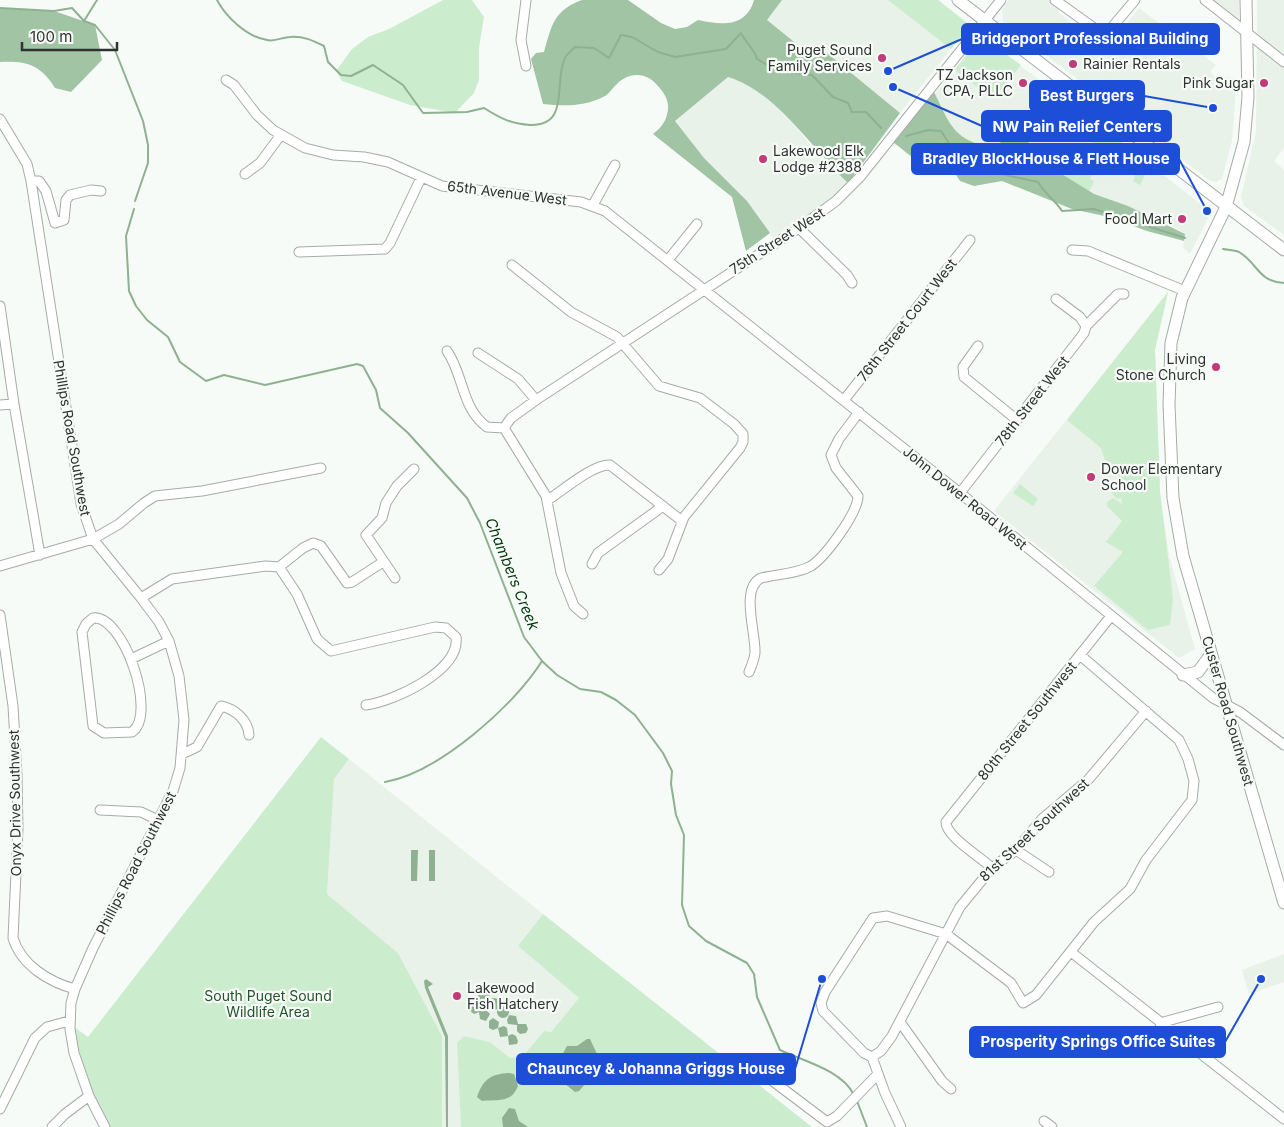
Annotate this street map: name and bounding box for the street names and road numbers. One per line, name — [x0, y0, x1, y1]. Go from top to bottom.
street label: 65th Avenue West — [446, 177, 568, 208]
street label: 75th Street West — [726, 203, 828, 278]
street label: 76th Street Court West — [854, 255, 960, 384]
street label: 78th Street West — [991, 352, 1072, 449]
street label: Phillips Road Southwest — [50, 359, 95, 518]
street label: John Dower Road West — [900, 442, 1031, 553]
street label: Custer Road Southwest — [1199, 634, 1258, 788]
street label: 80th Street Southwest — [973, 658, 1080, 783]
street label: Onyx Drive Southwest — [5, 729, 24, 877]
street label: 81st Street Southwest — [975, 774, 1092, 885]
street label: Phillips Road Southwest — [92, 788, 179, 937]

